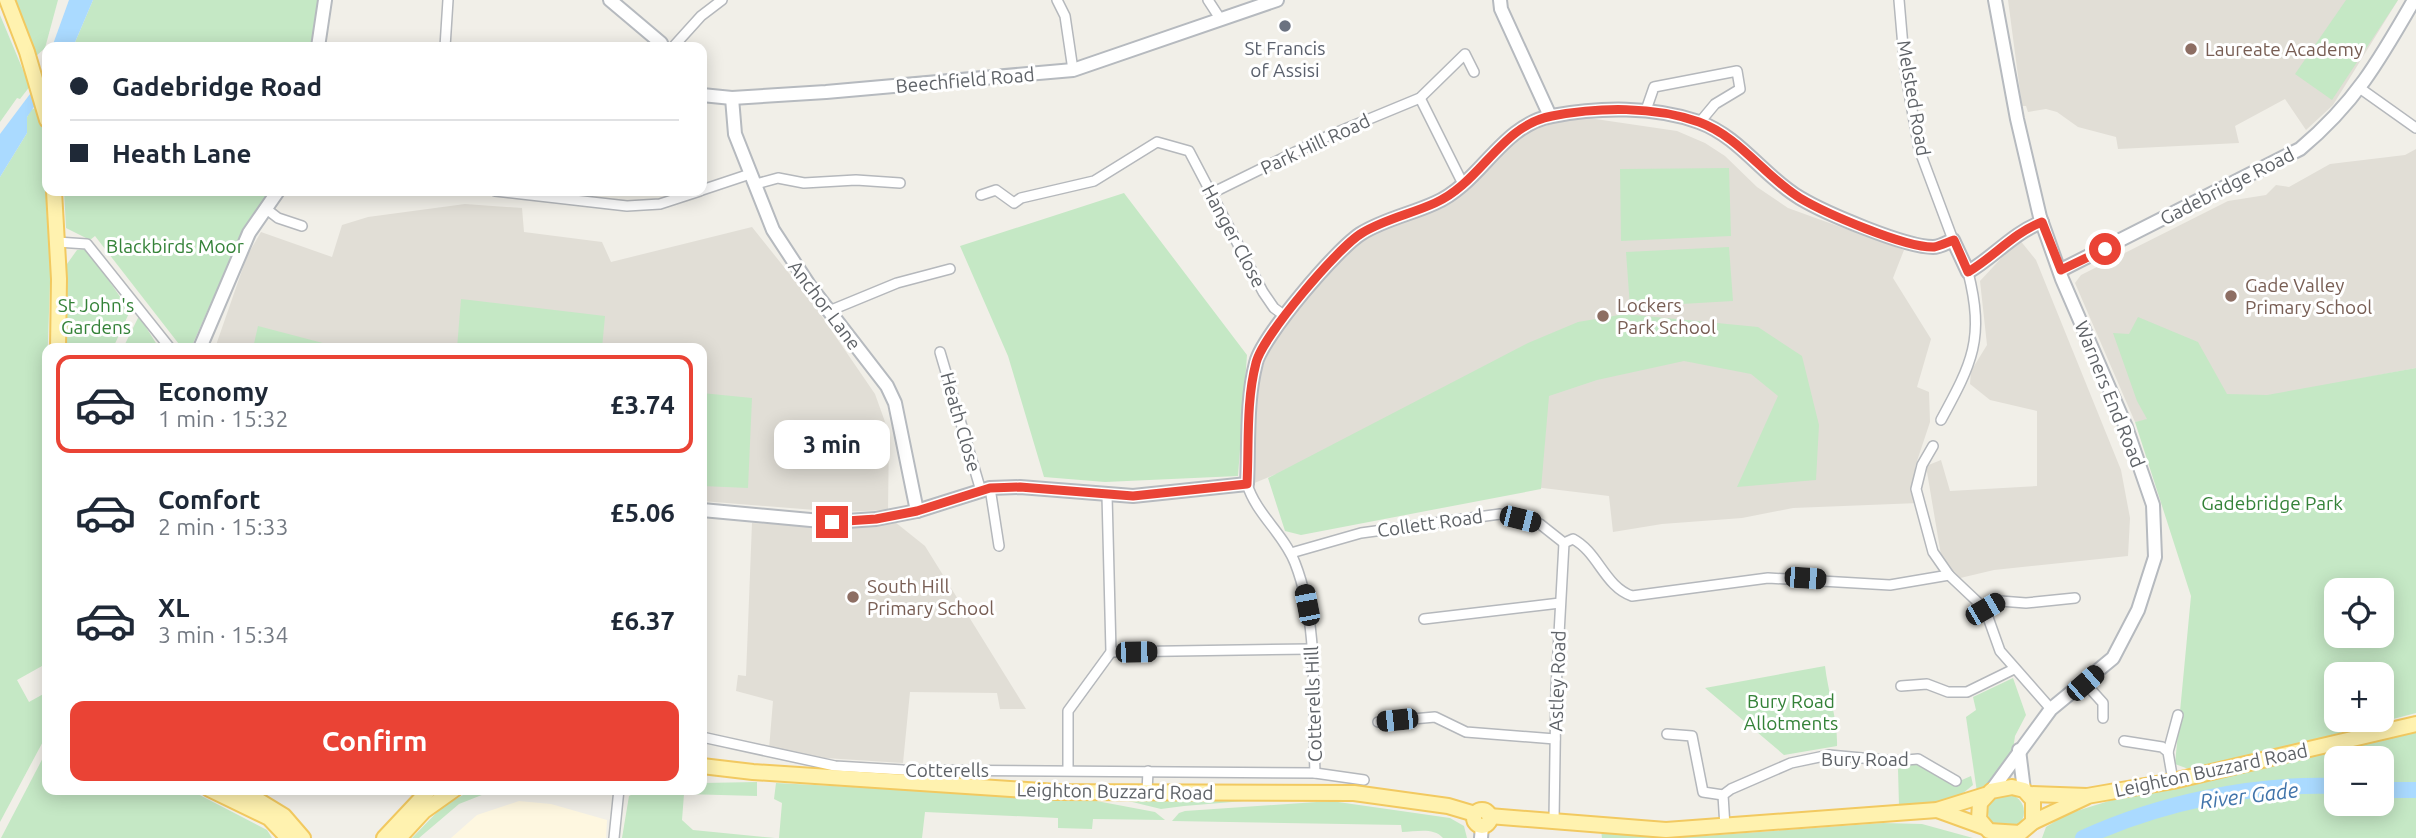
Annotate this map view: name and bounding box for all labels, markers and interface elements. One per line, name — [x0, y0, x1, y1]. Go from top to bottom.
marker: St Francis of Assisi — [1277, 18, 1293, 34]
place label: St Francis of Assisi — [1245, 37, 1325, 81]
street label: Melsted Road — [1893, 38, 1935, 158]
place label: Laureate Academy — [2205, 38, 2363, 60]
marker: Laureate Academy — [2183, 41, 2199, 57]
street label: Beechfield Road — [895, 63, 1035, 97]
text: Gadebridge Road — [112, 72, 322, 101]
street label: Park Hill Road — [1257, 109, 1373, 179]
text: Heath Lane — [112, 139, 251, 168]
street label: Gadebridge Road — [2156, 143, 2298, 229]
street label: Hanger Close — [1198, 181, 1270, 291]
route start — [2089, 233, 2121, 265]
park label: Blackbirds Moor — [106, 235, 244, 257]
street label: Anchor Lane — [784, 256, 866, 354]
place label: Gade Valley Primary School — [2245, 274, 2372, 318]
marker: Gade Valley Primary School — [2223, 288, 2239, 304]
park label: St John's Gardens — [58, 294, 134, 338]
place label: Lockers Park School — [1617, 294, 1716, 338]
marker: Lockers Park School — [1595, 308, 1611, 324]
street label: Warners End Road — [2071, 318, 2149, 470]
street label: Heath Close — [936, 370, 986, 474]
icon: car — [74, 373, 137, 436]
text: Economy — [158, 377, 268, 406]
text: £3.74 — [610, 390, 675, 419]
text: 1 min · 15:32 — [158, 406, 289, 431]
callout: 3 min — [774, 420, 890, 470]
text: 3 min — [803, 432, 861, 457]
icon: car — [74, 481, 137, 544]
text: Comfort — [158, 485, 261, 514]
park label: Gadebridge Park — [2201, 492, 2343, 514]
text: £5.06 — [610, 498, 675, 527]
car — [1498, 504, 1543, 534]
street label: Collett Road — [1376, 505, 1484, 541]
route end — [816, 506, 848, 538]
text: 2 min · 15:33 — [158, 514, 289, 539]
car — [1784, 566, 1827, 590]
place label: South Hill Primary School — [867, 575, 994, 619]
map controls — [2324, 578, 2394, 816]
button: locate — [2324, 578, 2394, 648]
car — [1293, 582, 1322, 628]
icon: car — [74, 589, 137, 652]
marker: South Hill Primary School — [845, 589, 861, 605]
car — [1962, 589, 2009, 629]
text: XL — [158, 593, 189, 622]
text: £6.37 — [610, 606, 675, 635]
text: 3 min · 15:34 — [158, 622, 289, 647]
street label: Astley Road — [1544, 630, 1570, 732]
car — [1115, 641, 1158, 663]
street label: Cotterells Hill — [1300, 646, 1326, 762]
car — [2063, 661, 2108, 705]
button: + — [2324, 662, 2394, 732]
park label: Bury Road Allotments — [1744, 690, 1838, 734]
button: Confirm — [70, 701, 679, 781]
car — [1376, 707, 1419, 733]
street label: Leighton Buzzard Road — [2112, 739, 2310, 801]
button: − — [2324, 746, 2394, 816]
street label: Bury Road — [1821, 748, 1909, 770]
street label: Cotterells — [905, 759, 989, 781]
water label: River Gade — [2198, 777, 2300, 813]
street label: Leighton Buzzard Road — [1016, 778, 1214, 804]

